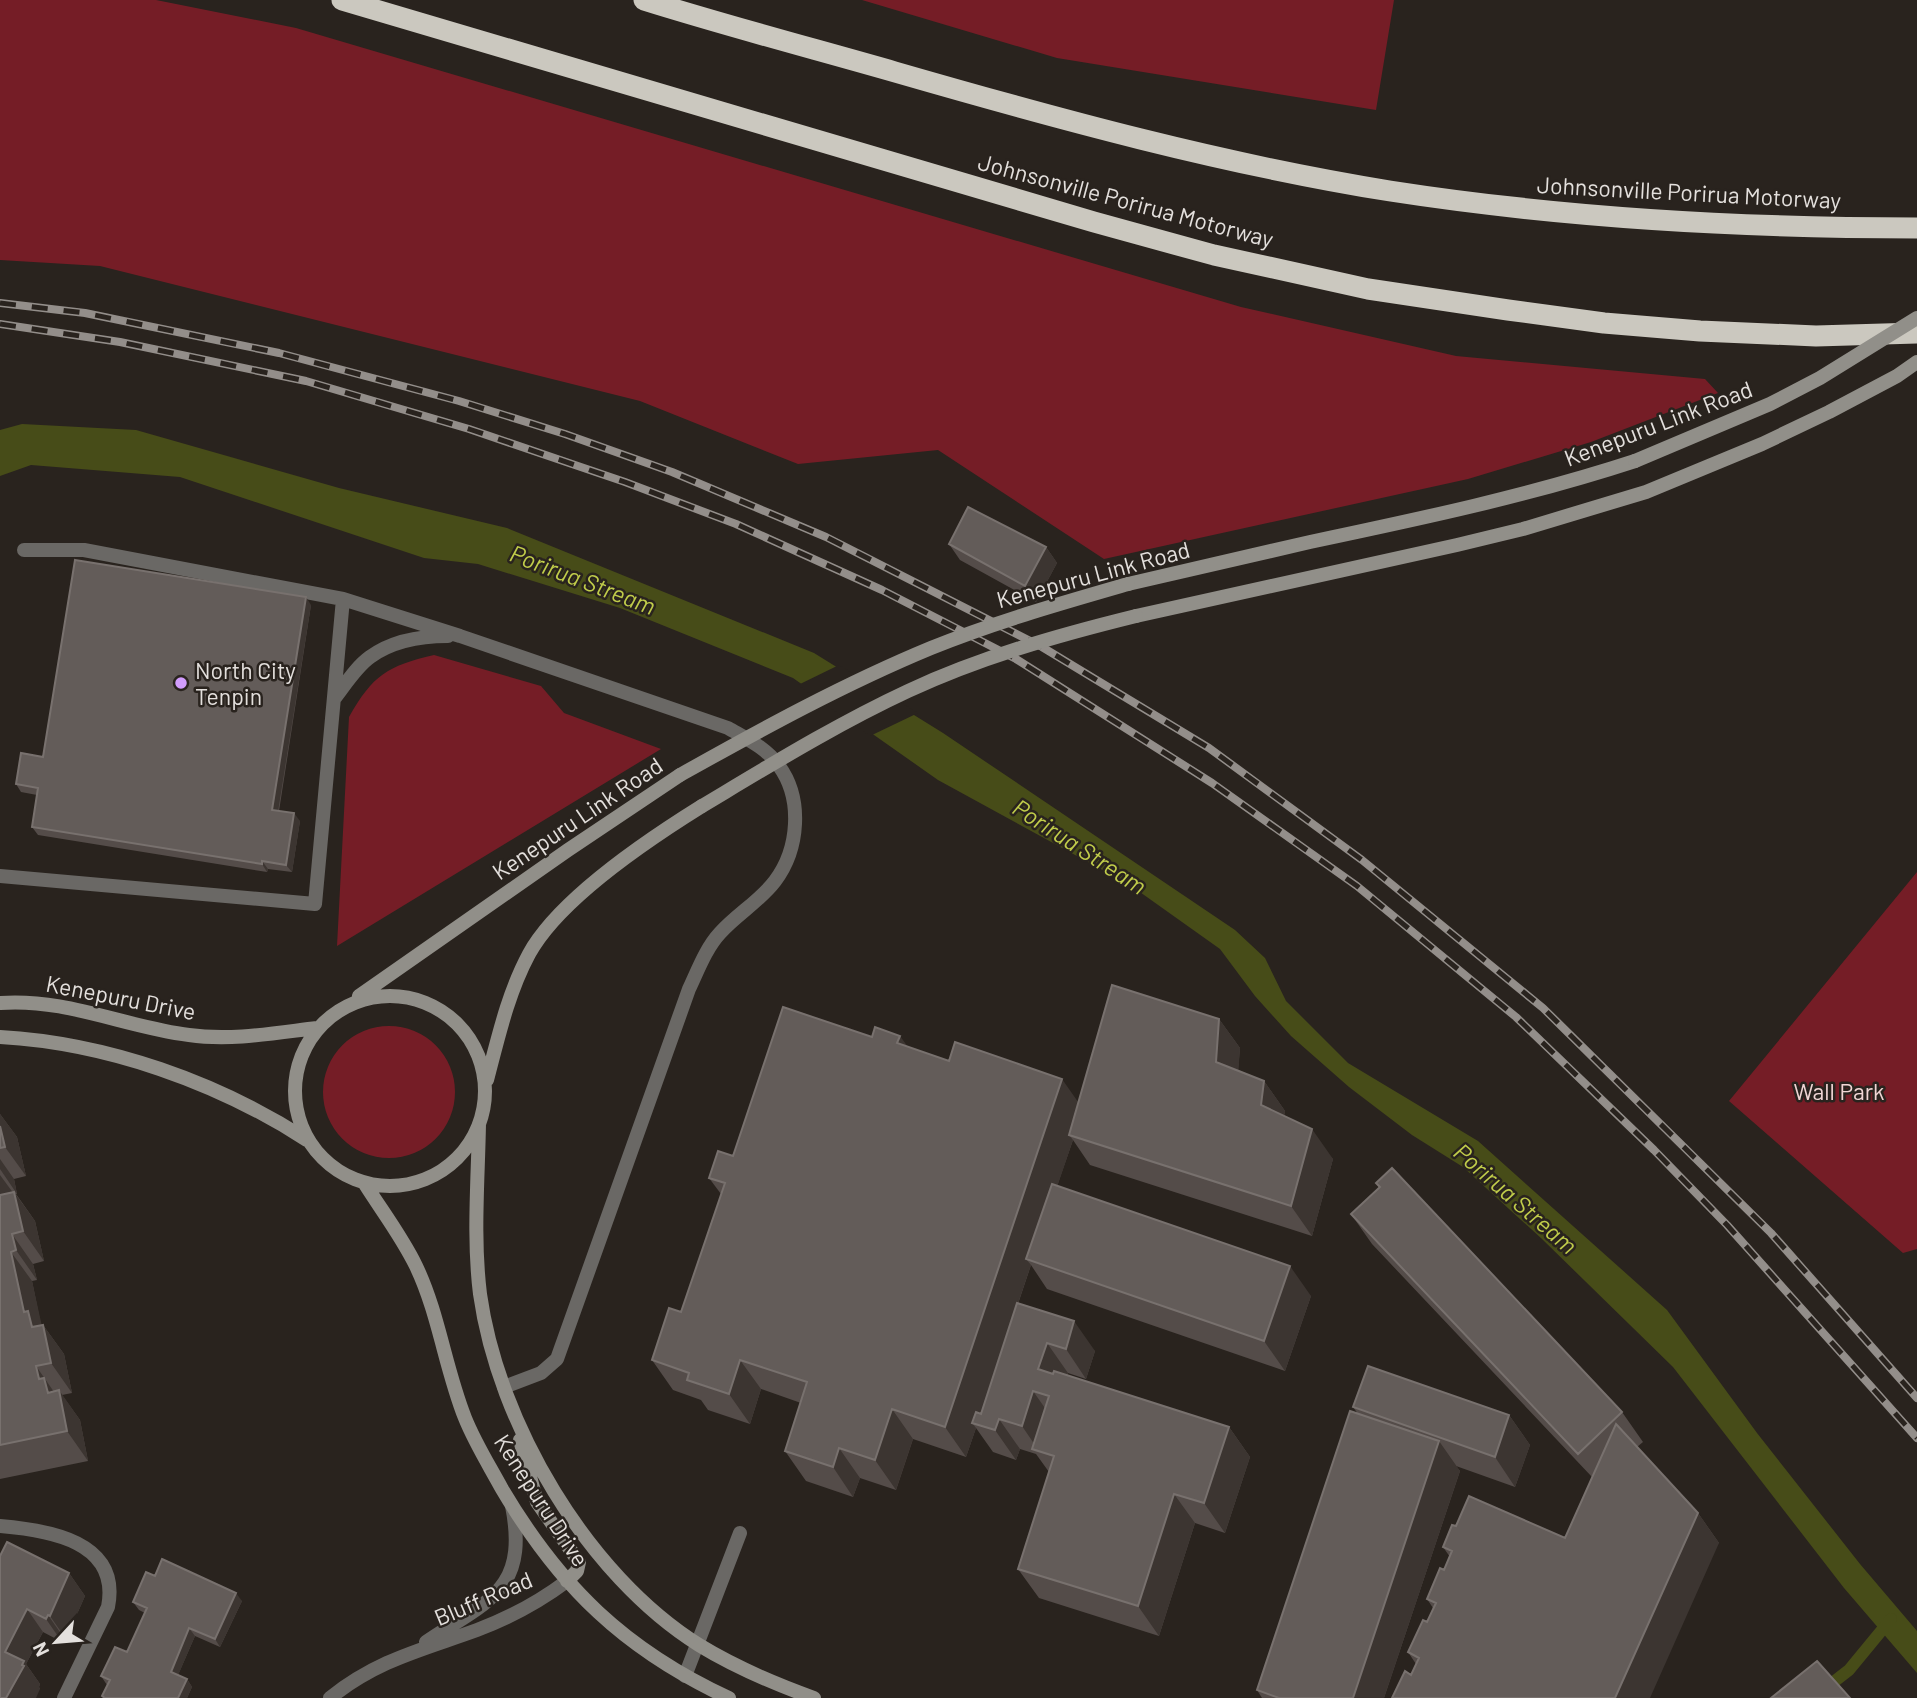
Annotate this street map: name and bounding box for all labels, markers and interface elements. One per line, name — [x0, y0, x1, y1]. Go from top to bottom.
street label: Johnsonville Porirua Motorway — [975, 147, 1277, 253]
street label: Johnsonville Porirua Motorway — [1536, 170, 1842, 214]
street label: Kenepuru Link Road — [1560, 374, 1756, 472]
street label: Kenepuru Link Road — [993, 535, 1193, 613]
water label: Porirua Stream — [506, 538, 660, 620]
place label: North City Tenpin — [195, 656, 296, 710]
marker: North City Tenpin — [173, 675, 189, 691]
street label: Kenepuru Link Road — [487, 751, 667, 885]
water label: Porirua Stream — [1008, 792, 1152, 900]
street label: Kenepuru Drive — [44, 969, 198, 1025]
park label: Wall Park — [1793, 1077, 1885, 1105]
water label: Porirua Stream — [1449, 1137, 1583, 1259]
street label: Kenepuru Drive — [489, 1429, 595, 1571]
street label: Bluff Road — [430, 1565, 536, 1631]
north arrow — [21, 1607, 91, 1677]
text: N — [27, 1639, 53, 1660]

